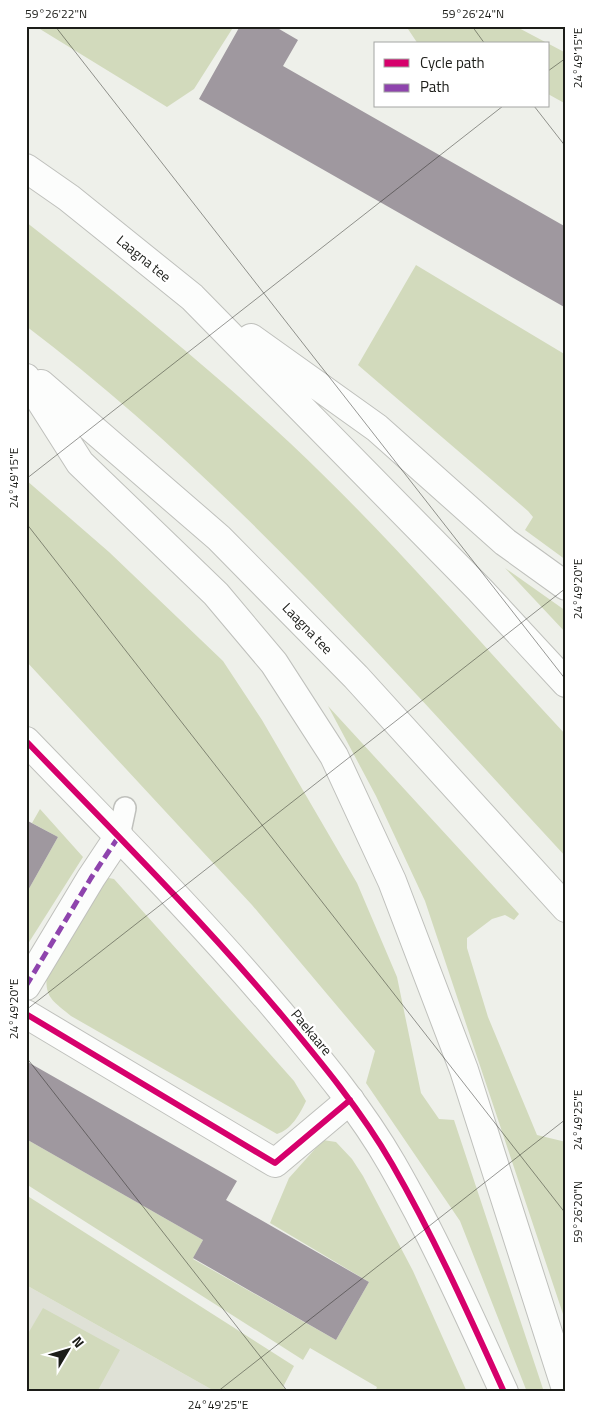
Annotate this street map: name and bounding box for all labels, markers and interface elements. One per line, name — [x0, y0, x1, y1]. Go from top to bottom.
text: 59°26'22"N — [25, 4, 87, 23]
text: 59°26'24"N — [442, 4, 504, 23]
text: 24°49'15"E — [568, 27, 587, 88]
legend — [374, 42, 550, 108]
text: Cycle path — [420, 51, 485, 74]
text: Path — [420, 75, 450, 98]
street label: Laagna tee — [112, 230, 176, 286]
text: 24°49'15"E — [4, 447, 23, 508]
text: 24°49'20"E — [568, 558, 587, 619]
street label: Laagna tee — [278, 597, 338, 659]
text: 24°49'20"E — [4, 978, 23, 1039]
street label: Paekaare — [286, 1004, 338, 1060]
text: 24°49'25"E — [568, 1089, 587, 1150]
text: 59°26'20"N — [568, 1181, 587, 1243]
north arrow — [42, 1326, 92, 1376]
text: N — [67, 1331, 90, 1352]
text: 24°49'25"E — [188, 1395, 249, 1414]

